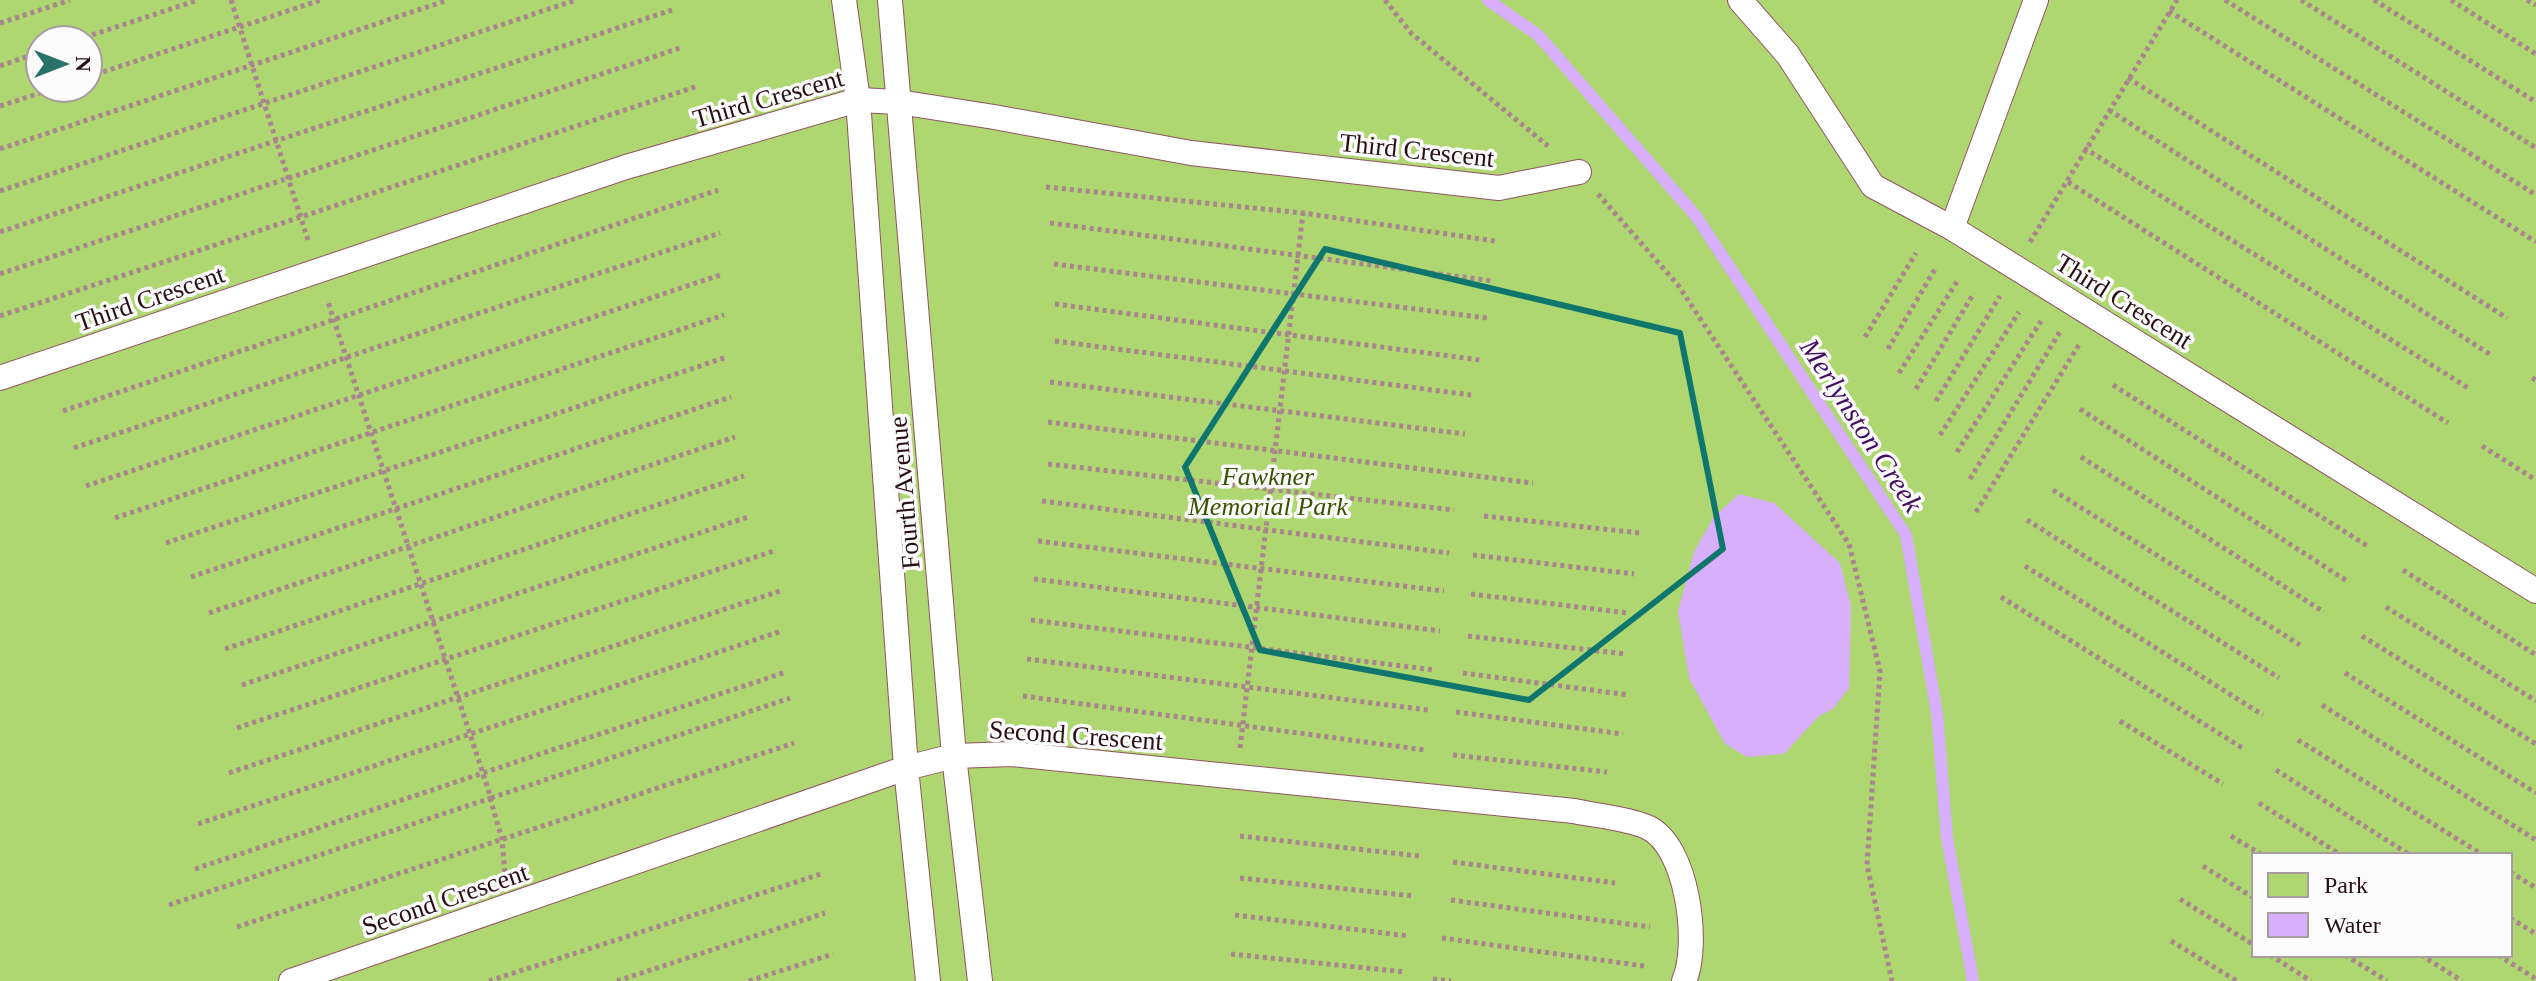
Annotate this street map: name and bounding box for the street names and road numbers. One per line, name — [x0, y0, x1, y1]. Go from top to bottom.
street label: Third Crescent — [690, 63, 847, 134]
street label: Third Crescent — [1338, 128, 1496, 173]
street label: Third Crescent — [2050, 248, 2198, 355]
street label: Third Crescent — [72, 259, 229, 337]
street label: Fourth Avenue — [883, 415, 926, 571]
street label: Second Crescent — [988, 715, 1165, 756]
street label: Second Crescent — [358, 857, 533, 942]

